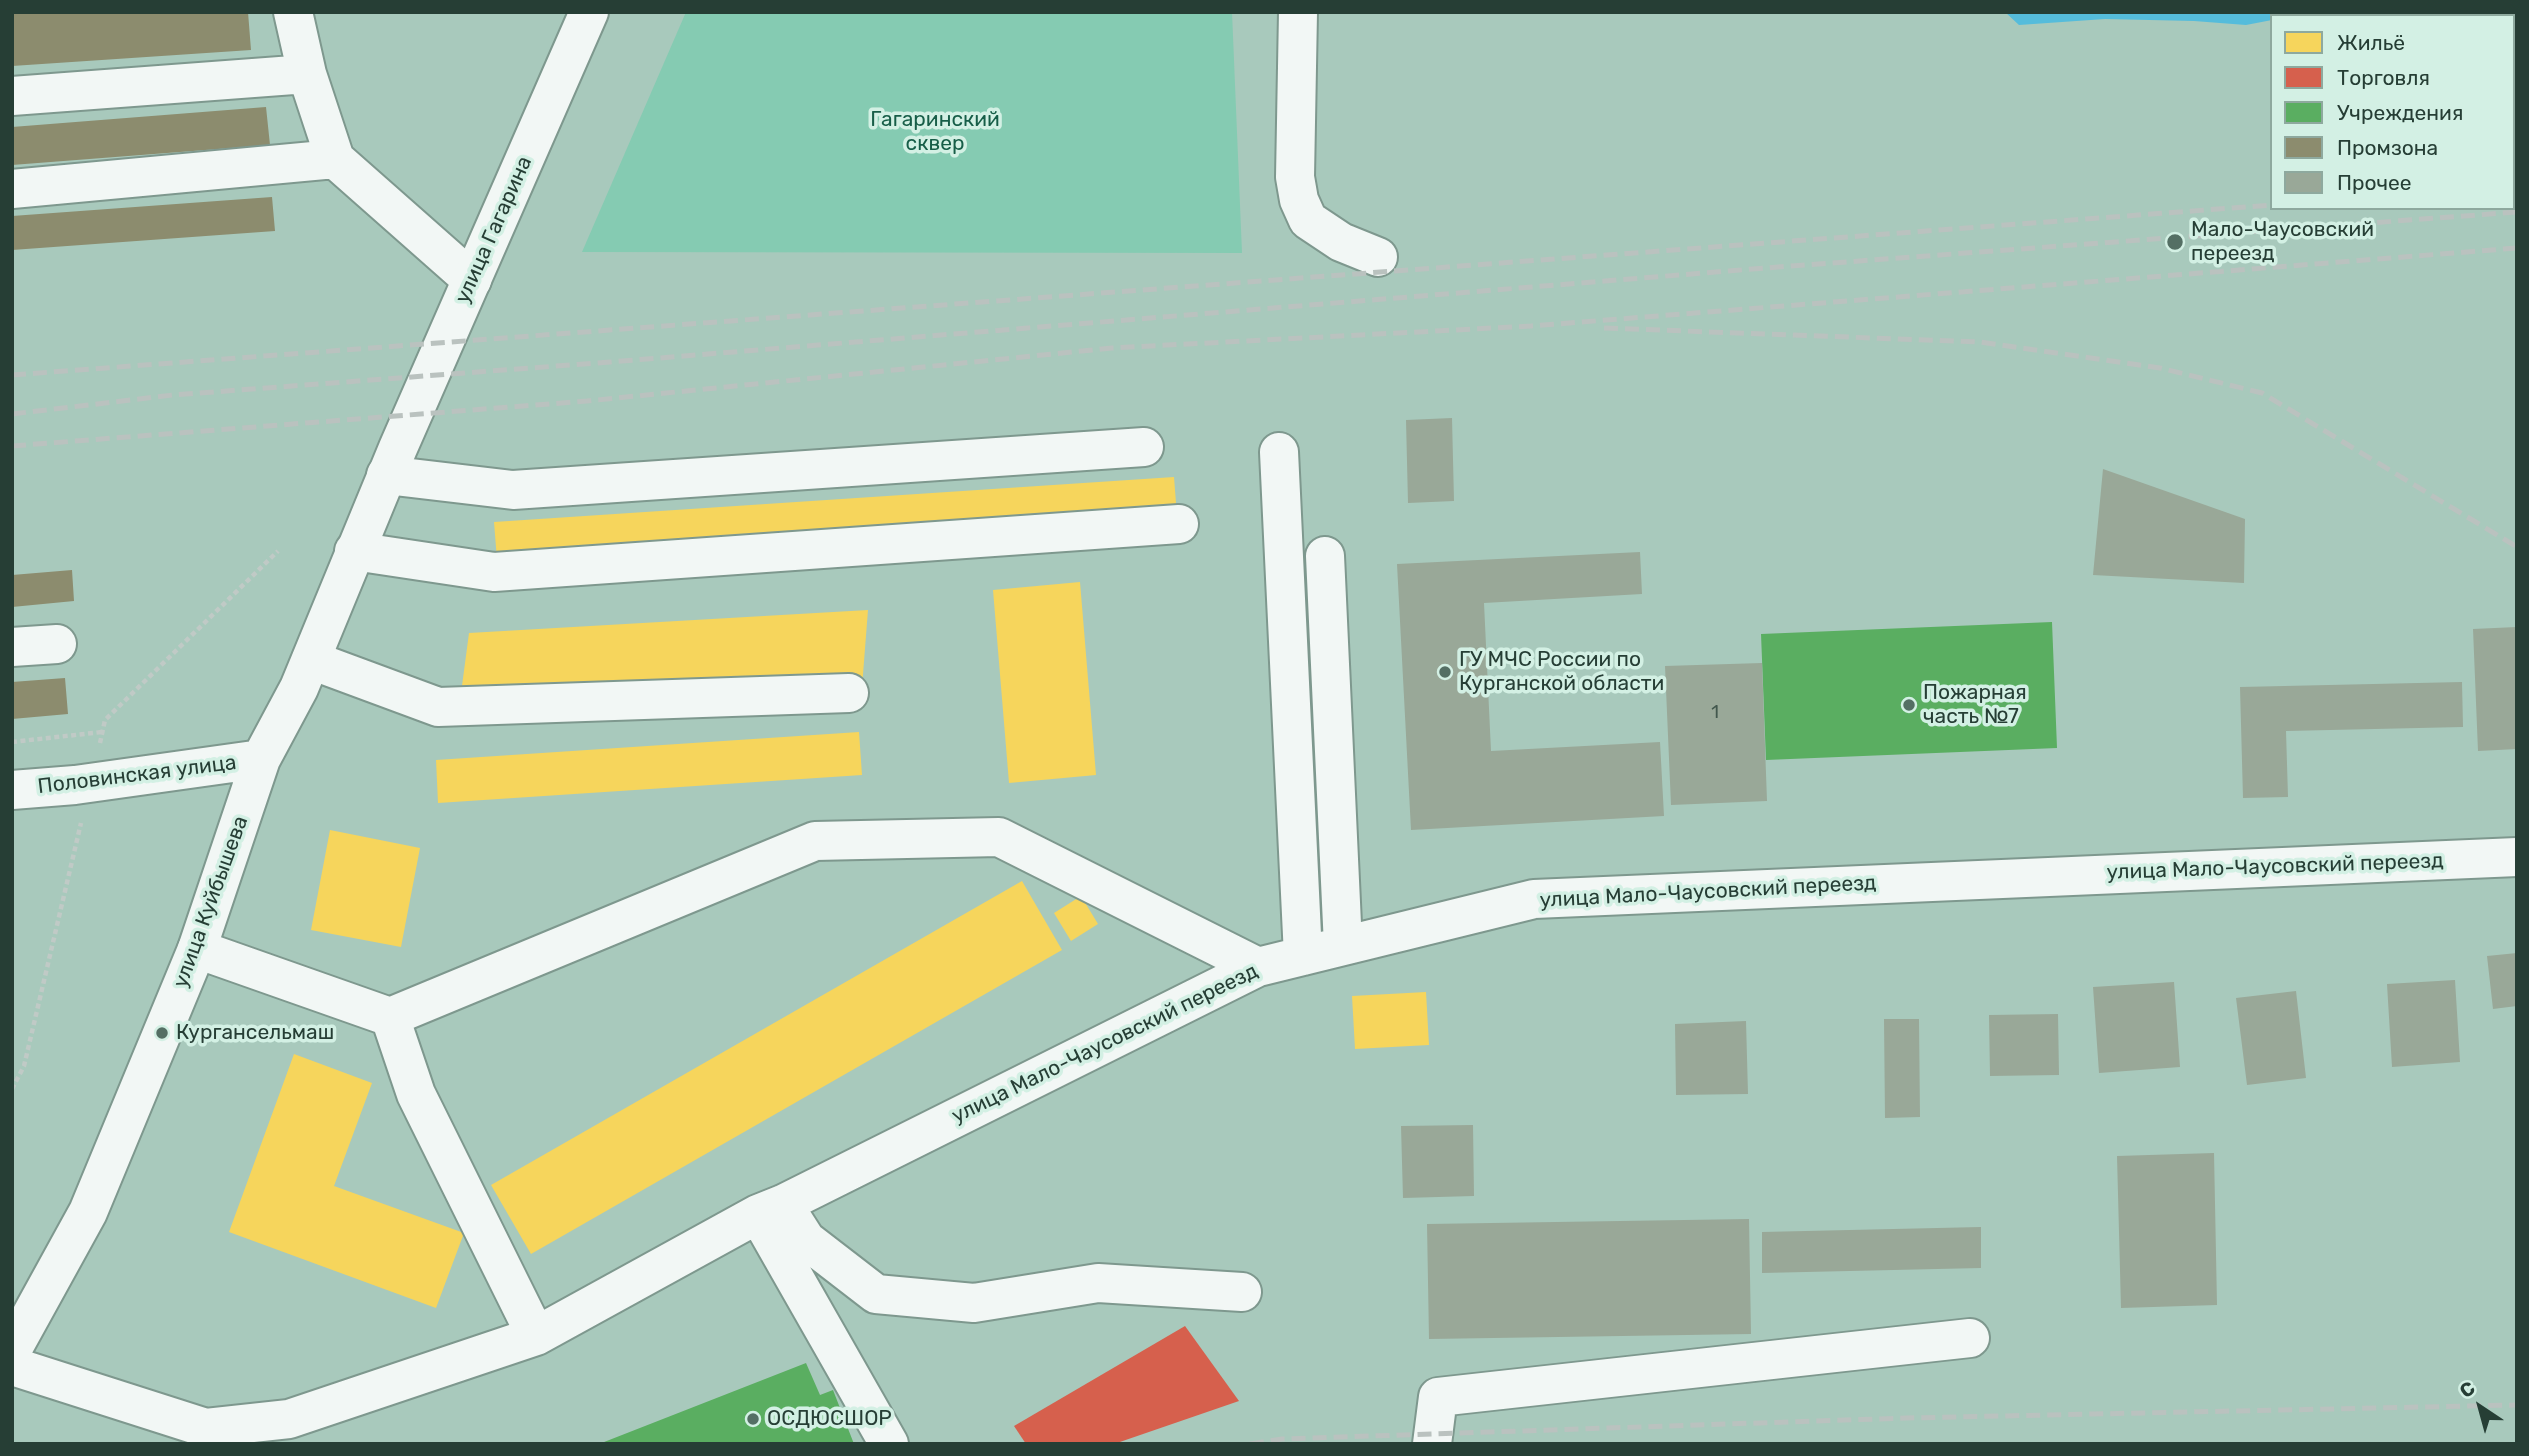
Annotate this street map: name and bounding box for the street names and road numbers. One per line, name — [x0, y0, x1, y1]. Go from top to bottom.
street label: улица Гагарина — [450, 153, 538, 307]
street label: Половинская улица — [36, 750, 238, 800]
street label: улица Куйбышева — [168, 813, 254, 991]
street label: улица Мало-Чаусовский переезд — [2106, 849, 2444, 885]
street label: улица Мало-Чаусовский переезд — [1539, 871, 1877, 913]
street label: улица Мало-Чаусовский переезд — [948, 959, 1262, 1129]

